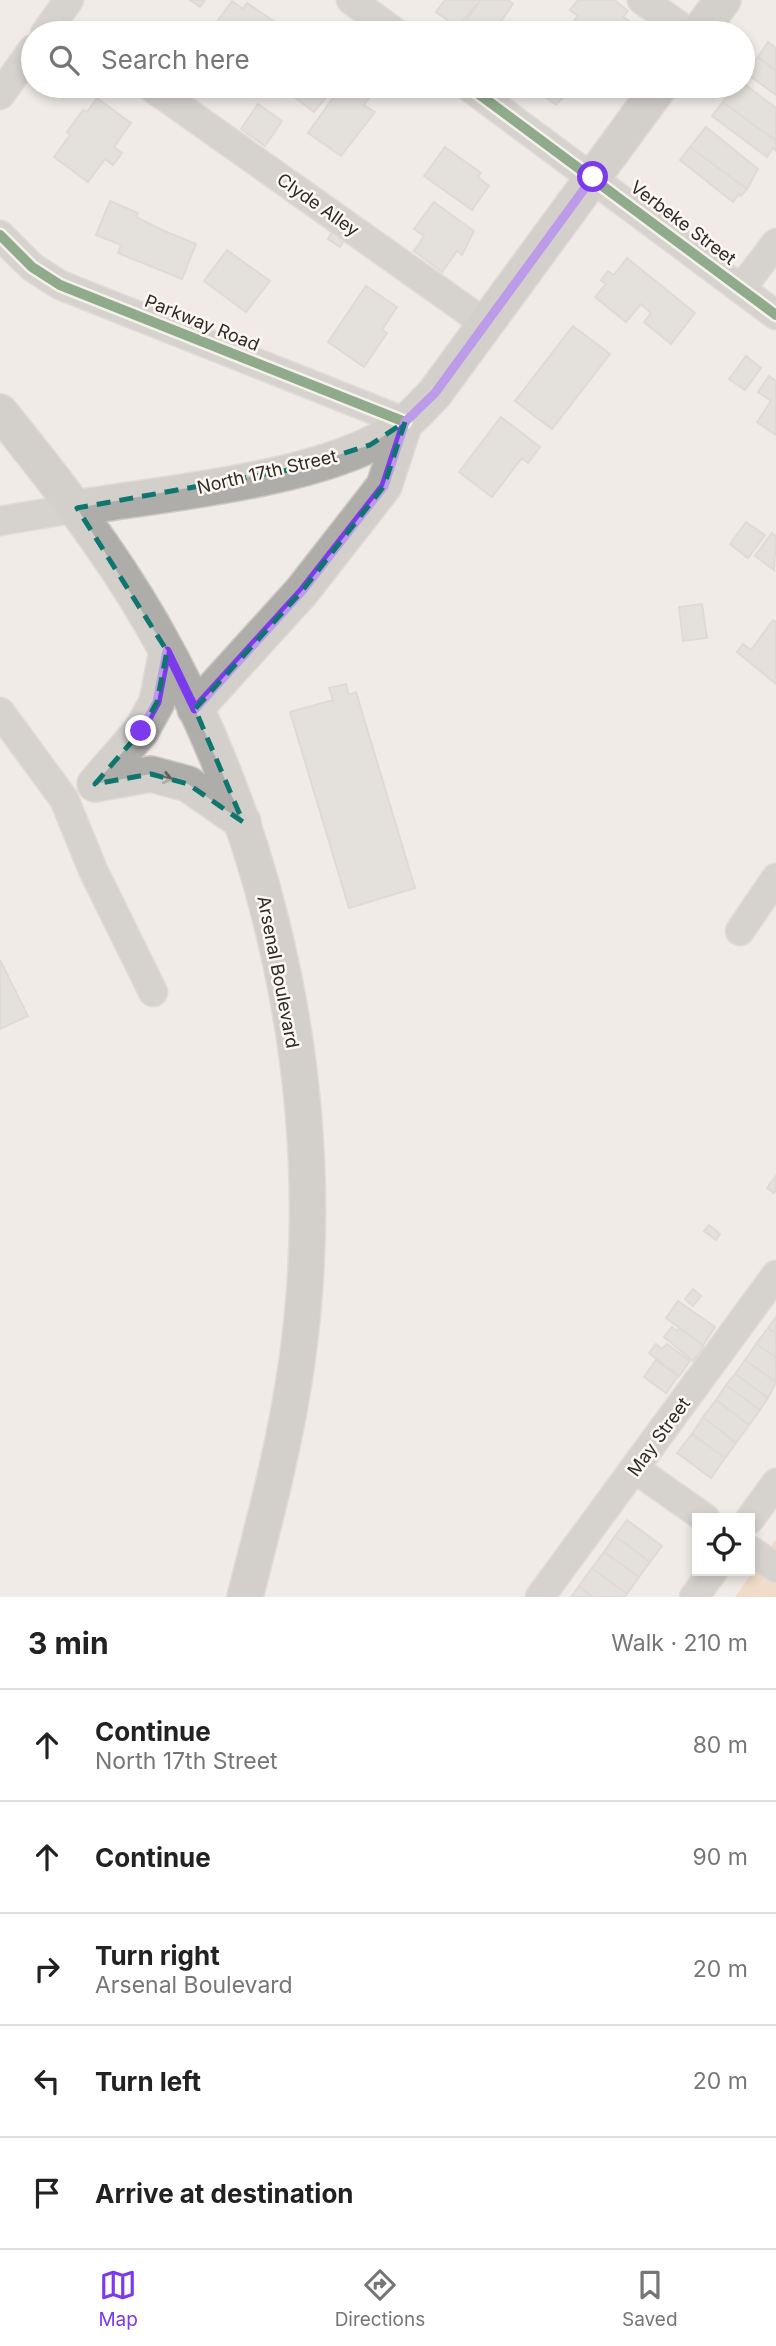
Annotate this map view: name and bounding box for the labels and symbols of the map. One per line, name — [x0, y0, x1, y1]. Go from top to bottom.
route start — [577, 161, 608, 192]
street label: Clyde Alley — [273, 169, 363, 241]
street label: Verbeke Street — [627, 176, 740, 269]
street label: Parkway Road — [142, 290, 263, 355]
street label: North 17th Street — [195, 445, 339, 498]
route end — [125, 715, 156, 746]
one-way arrow — [150, 771, 173, 784]
street label: Arsenal Boulevard — [253, 894, 304, 1050]
street label: May Street — [623, 1393, 694, 1480]

